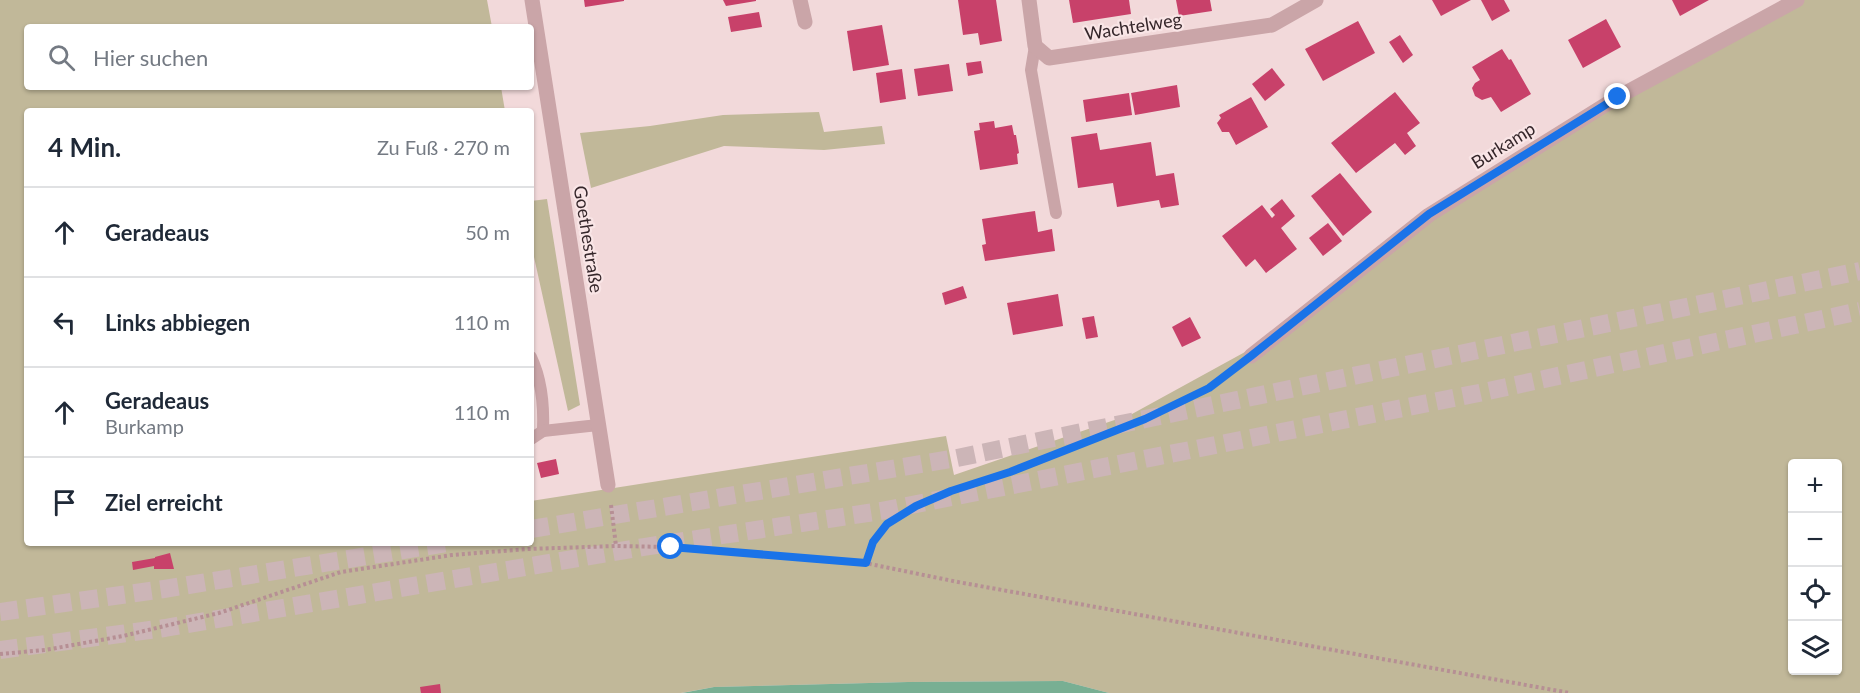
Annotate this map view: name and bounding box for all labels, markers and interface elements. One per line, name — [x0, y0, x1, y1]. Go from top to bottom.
street label: Wachtelweg — [1083, 7, 1183, 45]
search box — [24, 24, 534, 90]
icon: search — [45, 41, 78, 74]
text: Hier suchen — [93, 44, 208, 71]
route end — [1604, 83, 1630, 109]
street label: Burkamp — [1467, 117, 1539, 173]
text: 4 Min. — [48, 131, 121, 163]
text: Zu Fuß · 270 m — [377, 135, 510, 159]
street label: Goethestraße — [570, 184, 608, 294]
icon: ahead — [48, 216, 81, 249]
text: Geradeaus — [105, 219, 209, 246]
text: 50 m — [465, 220, 510, 244]
icon: left — [48, 306, 81, 339]
text: Links abbiegen — [105, 309, 250, 336]
text: 110 m — [454, 310, 510, 334]
text: Geradeaus — [105, 387, 209, 414]
icon: ahead — [48, 396, 81, 429]
text: 110 m — [454, 400, 510, 424]
text: Burkamp — [105, 414, 184, 438]
map controls — [1788, 459, 1842, 675]
button: + — [1788, 459, 1842, 513]
icon: arrive — [48, 486, 81, 519]
text: Ziel erreicht — [105, 489, 223, 516]
button: − — [1788, 513, 1842, 567]
route start — [657, 533, 683, 559]
button: locate — [1788, 567, 1842, 621]
button: layers — [1788, 621, 1842, 675]

